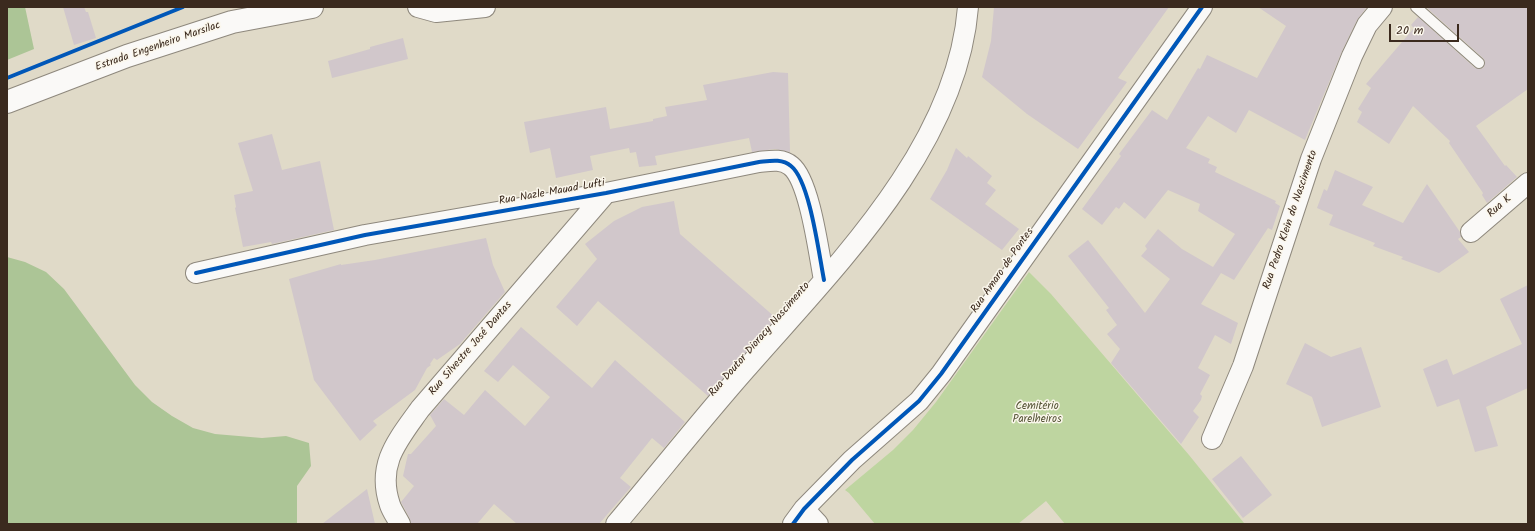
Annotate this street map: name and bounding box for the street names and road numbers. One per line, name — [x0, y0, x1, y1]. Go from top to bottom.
street label: Estrada Engenheiro Marsilac — [94, 19, 222, 75]
street label: Rua Pedro Klein do Nascimento — [1261, 149, 1321, 291]
street label: Rua Nazle Mauad Lufti — [498, 177, 606, 209]
street label: Rua K — [1485, 193, 1515, 221]
street label: Rua Amaro de Pontes — [969, 226, 1037, 316]
street label: Rua Doutor Dioracy Nascimento — [707, 280, 813, 400]
street label: Rua Silvestre José Dantas — [427, 299, 515, 399]

